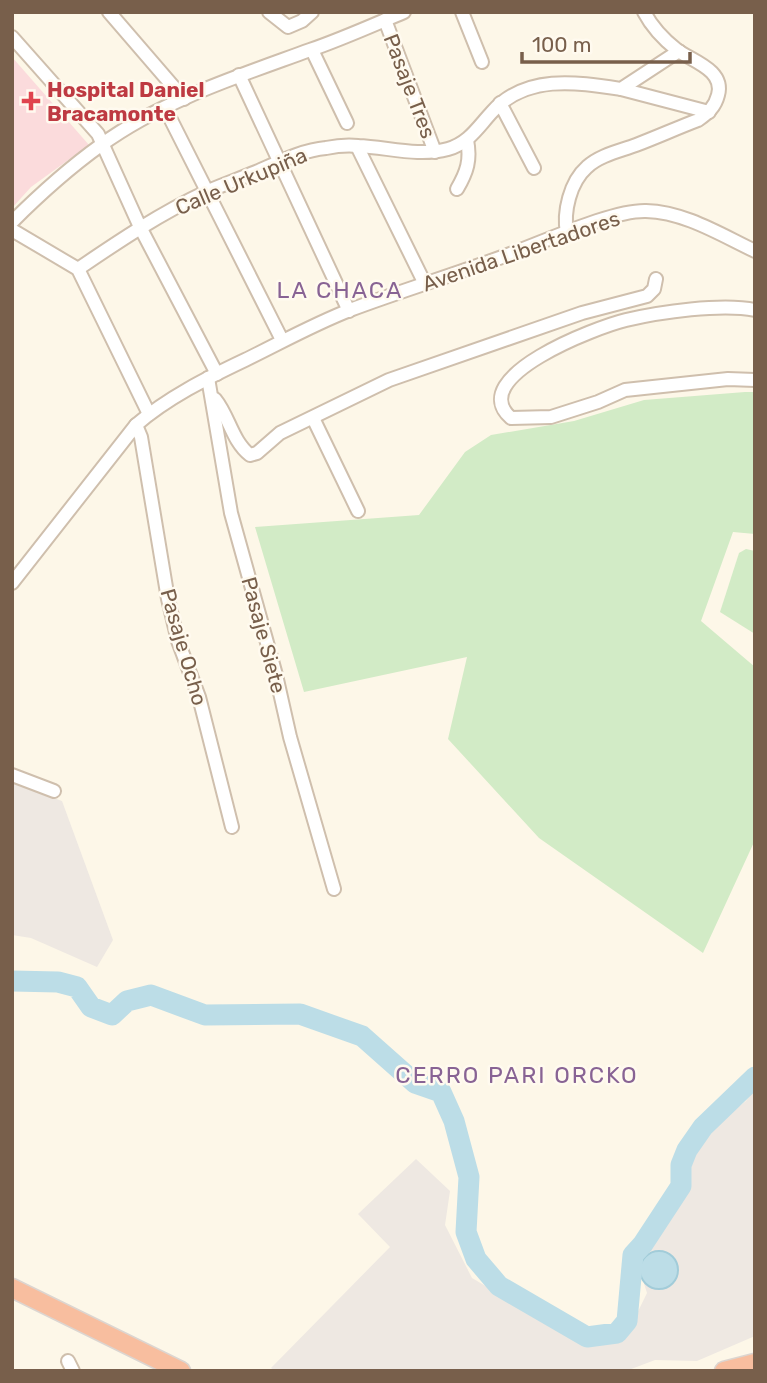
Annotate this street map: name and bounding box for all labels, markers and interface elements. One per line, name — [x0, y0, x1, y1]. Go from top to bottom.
scale bar — [522, 21, 690, 65]
street label: Pasaje Tres — [379, 30, 441, 142]
text: 100 m — [532, 32, 591, 57]
place label: Hospital Daniel Bracamonte — [47, 77, 204, 126]
marker: Hospital Daniel Bracamonte — [21, 91, 41, 111]
street label: Calle Urkupiña — [171, 142, 311, 220]
street label: Avenida Libertadores — [419, 205, 623, 297]
district label: LA CHACA — [277, 276, 403, 304]
street label: Pasaje Siete — [236, 574, 292, 696]
street label: Pasaje Ocho — [155, 586, 213, 708]
district label: CERRO PARI ORCKO — [395, 1061, 639, 1089]

